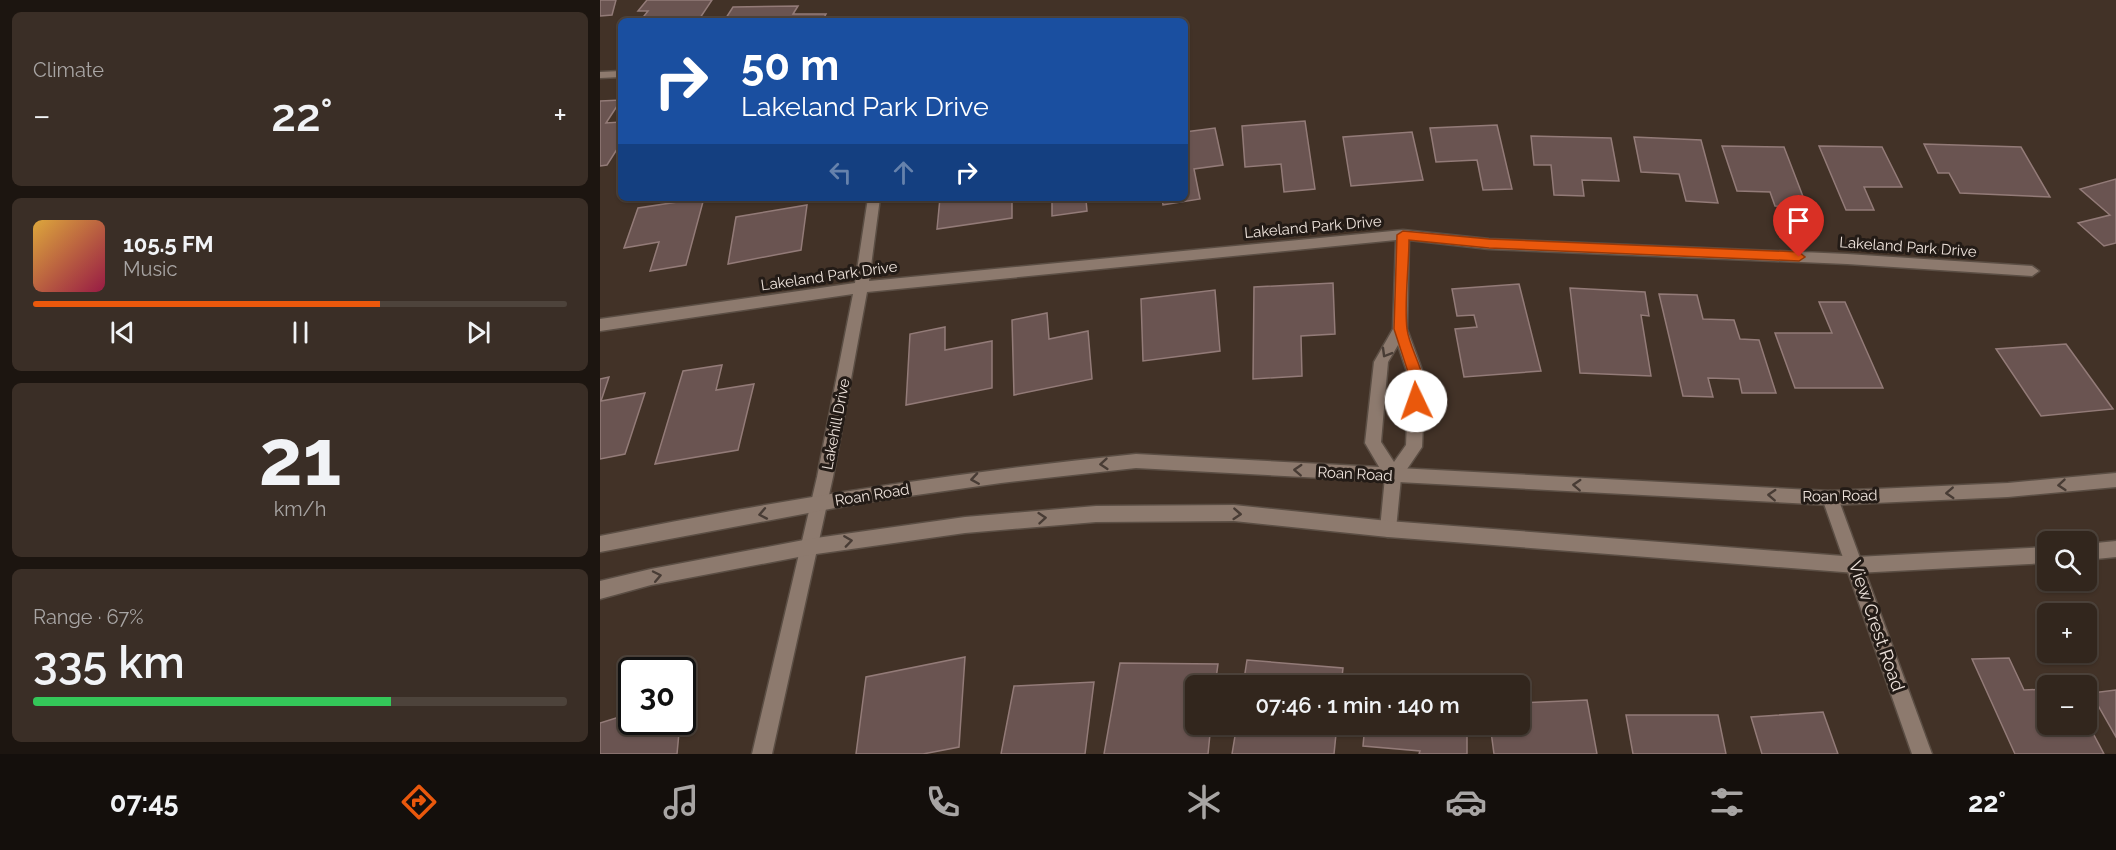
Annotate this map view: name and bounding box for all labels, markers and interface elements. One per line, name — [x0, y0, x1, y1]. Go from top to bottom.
text: 50 m — [741, 41, 839, 90]
icon: right — [642, 42, 720, 120]
text: Climate — [33, 58, 104, 82]
text: 22° — [271, 89, 333, 142]
text: Lakeland Park Drive — [741, 91, 989, 122]
text: − — [33, 96, 51, 135]
text: + — [553, 96, 567, 135]
icon: left — [824, 156, 857, 189]
icon: ahead — [887, 156, 920, 189]
icon: right — [950, 156, 983, 189]
pin — [1773, 195, 1824, 257]
icon: arrive — [1782, 204, 1815, 237]
street label: Lakeland Park Drive — [1244, 212, 1383, 242]
text: 105.5 FM — [123, 231, 214, 257]
street label: Lakeland Park Drive — [1839, 233, 1977, 261]
text: Music — [123, 257, 177, 281]
street label: Lakeland Park Drive — [760, 257, 899, 294]
icon: previous — [106, 316, 139, 349]
icon: pause — [284, 316, 317, 349]
icon: next — [462, 316, 495, 349]
one-way arrow — [1382, 347, 1394, 357]
position arrow — [1384, 369, 1448, 433]
street label: Lakehill Drive — [818, 377, 854, 471]
text: 21 — [259, 412, 341, 503]
one-way arrow — [1099, 457, 1108, 470]
street label: Roan Road — [1317, 463, 1393, 485]
one-way arrow — [1294, 464, 1303, 477]
one-way arrow — [971, 472, 981, 485]
one-way arrow — [2057, 478, 2067, 491]
one-way arrow — [1572, 479, 1581, 492]
street label: Roan Road — [833, 480, 911, 510]
street label: Roan Road — [1802, 486, 1878, 506]
one-way arrow — [1945, 486, 1954, 499]
one-way arrow — [1767, 489, 1776, 502]
text: km/h — [274, 497, 326, 521]
one-way arrow — [759, 507, 769, 520]
one-way arrow — [1232, 507, 1241, 520]
one-way arrow — [1038, 512, 1047, 525]
map controls — [2037, 531, 2097, 735]
button: search — [2037, 531, 2097, 591]
one-way arrow — [844, 536, 853, 548]
street label: View Crest Road — [1845, 558, 1909, 694]
one-way arrow — [651, 570, 661, 583]
button: + — [2037, 603, 2097, 663]
text: Range · 67% — [33, 605, 144, 629]
text: 335 km — [33, 636, 185, 689]
speed limit sign: 30 — [618, 657, 696, 735]
button: − — [2037, 675, 2097, 735]
text: 07:46 · 1 min · 140 m — [1255, 692, 1460, 718]
icon: directions — [398, 781, 440, 823]
icon: music — [660, 781, 702, 823]
icon: phone — [922, 781, 964, 823]
icon: climate — [1183, 781, 1225, 823]
icon: car — [1445, 781, 1487, 823]
icon: filters — [1706, 781, 1748, 823]
text: 07:45 — [110, 787, 179, 818]
text: 22° — [1968, 787, 2006, 818]

